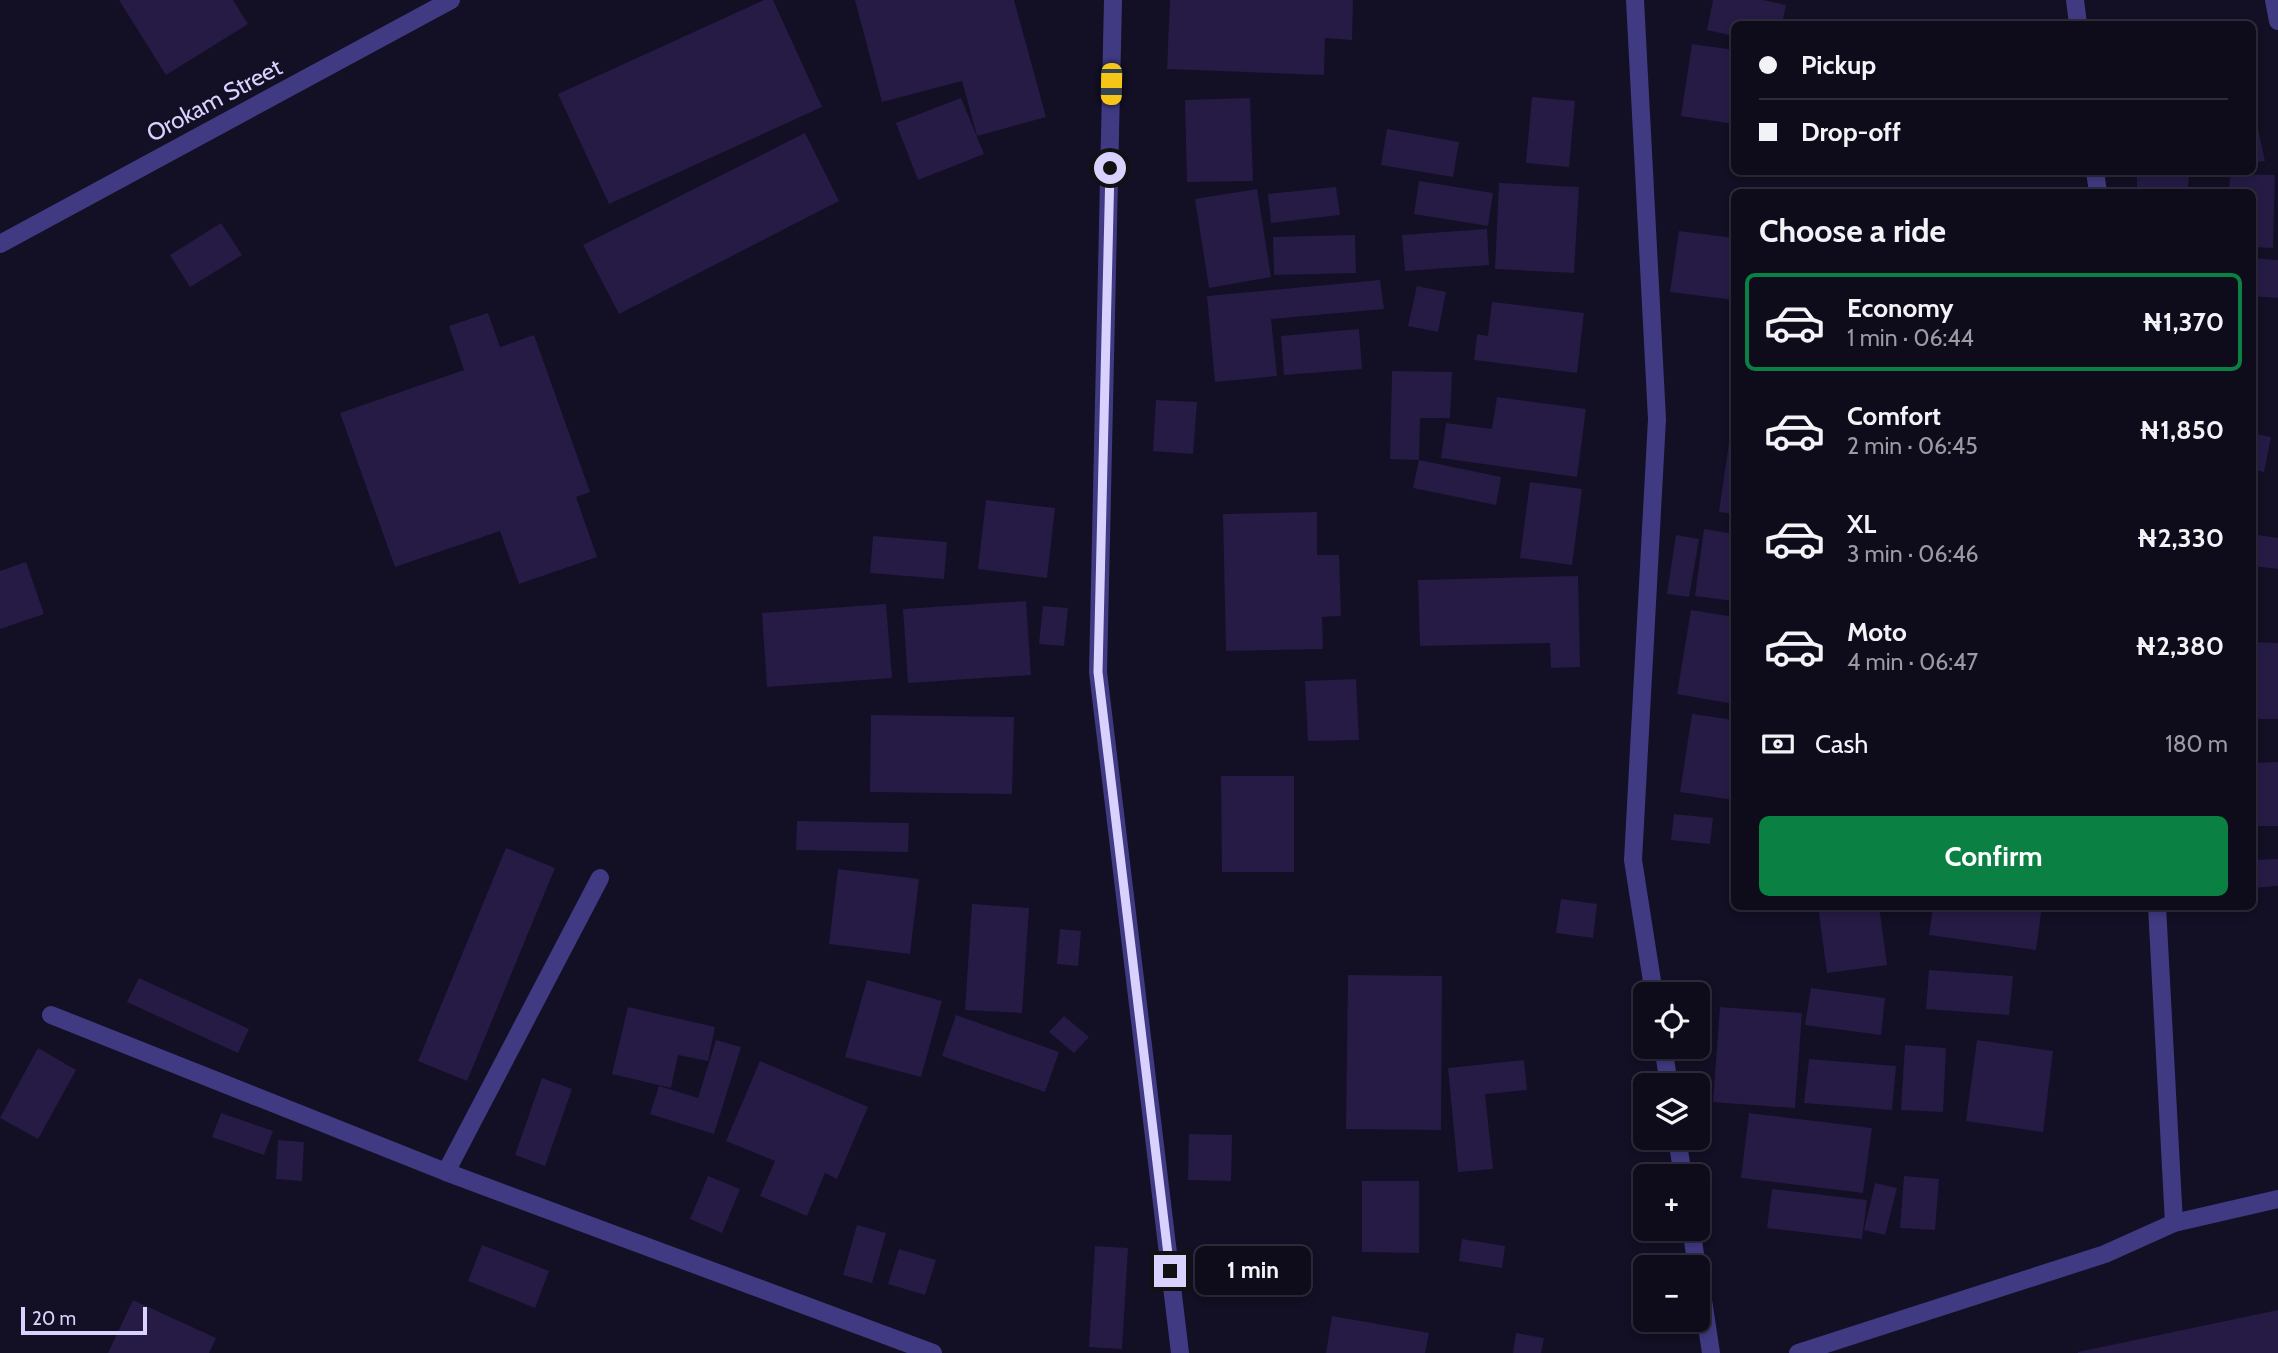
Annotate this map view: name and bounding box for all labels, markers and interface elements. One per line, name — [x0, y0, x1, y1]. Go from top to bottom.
text: Pickup — [1801, 49, 1876, 81]
street label: Orokam Street — [141, 52, 287, 148]
car — [1101, 63, 1122, 105]
text: Drop-off — [1801, 116, 1901, 148]
route start — [1094, 152, 1126, 184]
text: Choose a ride — [1759, 211, 1946, 250]
icon: car — [1763, 291, 1826, 354]
text: Economy — [1847, 292, 1953, 324]
text: ₦1,370 — [2142, 306, 2224, 338]
text: 1 min · 06:44 — [1847, 324, 1974, 352]
icon: car — [1763, 399, 1826, 462]
text: Comfort — [1847, 400, 1941, 432]
text: ₦1,850 — [2139, 414, 2224, 446]
text: 2 min · 06:45 — [1847, 432, 1978, 460]
icon: car — [1763, 507, 1826, 570]
text: XL — [1847, 508, 1876, 540]
text: ₦2,330 — [2137, 522, 2224, 554]
text: 3 min · 06:46 — [1847, 540, 1979, 568]
icon: car — [1763, 615, 1826, 678]
text: Moto — [1847, 616, 1907, 648]
text: ₦2,380 — [2135, 630, 2224, 662]
text: 4 min · 06:47 — [1847, 648, 1978, 676]
icon: cash — [1759, 725, 1797, 763]
text: Cash — [1815, 728, 1868, 760]
text: 180 m — [2165, 730, 2228, 758]
button: Confirm — [1759, 816, 2228, 896]
map controls — [1633, 982, 1710, 1332]
button: locate — [1633, 982, 1710, 1059]
button: layers — [1633, 1073, 1710, 1150]
button: + — [1633, 1164, 1710, 1241]
callout: 1 min — [1194, 1246, 1310, 1296]
route end — [1154, 1255, 1186, 1287]
button: − — [1633, 1255, 1710, 1332]
text: 1 min — [1227, 1256, 1279, 1284]
scale bar — [21, 1304, 147, 1336]
text: 20 m — [32, 1307, 76, 1330]

